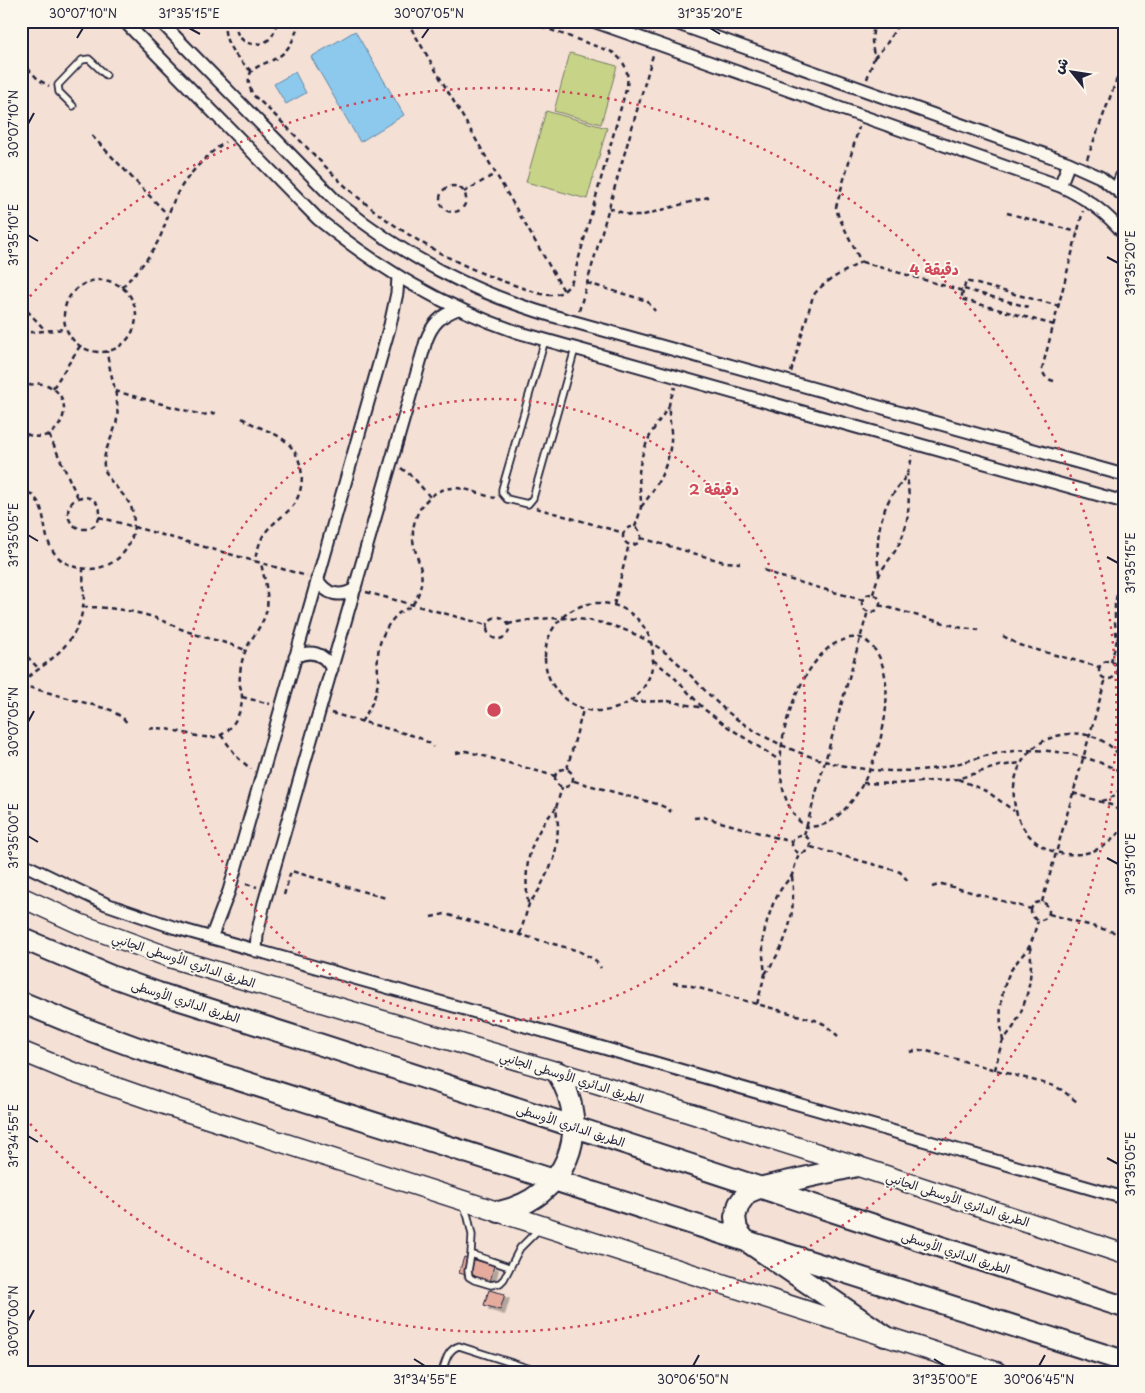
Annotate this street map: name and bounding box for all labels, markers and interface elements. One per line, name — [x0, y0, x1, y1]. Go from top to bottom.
text: 30°07'10"N — [49, 4, 117, 22]
text: 31°35'15"E — [158, 4, 220, 22]
text: 30°07'05"N — [394, 4, 464, 22]
text: 31°35'20"E — [677, 4, 743, 22]
north arrow — [1048, 48, 1098, 98]
text: ش — [1047, 53, 1073, 77]
text: 30°07'10"N — [4, 90, 22, 158]
text: 31°35'10"E — [4, 204, 22, 266]
text: 31°35'20"E — [1121, 230, 1139, 296]
text: 4 دقيقة — [909, 257, 959, 280]
text: 2 دقيقة — [689, 477, 739, 500]
text: 31°35'05"E — [4, 503, 22, 567]
text: 31°35'15"E — [1121, 532, 1139, 594]
text: 30°07'05"N — [4, 687, 22, 757]
centre of rings — [485, 701, 503, 719]
text: 31°35'00"E — [4, 803, 22, 869]
text: 31°35'10"E — [1121, 833, 1139, 895]
street label: الطريق الدائري الأوسطى الجانبي — [109, 928, 258, 995]
street label: الطريق الدائري الأوسطى — [129, 975, 243, 1028]
street label: الطريق الدائري الأوسطى الجانبي — [497, 1047, 646, 1110]
street label: الطريق الدائري الأوسطى — [514, 1099, 628, 1152]
text: 31°34'55"E — [4, 1104, 22, 1168]
text: 31°35'05"E — [1121, 1132, 1139, 1196]
street label: الطريق الدائري الأوسطى الجانبي — [883, 1167, 1032, 1234]
street label: الطريق الدائري الأوسطى — [899, 1226, 1013, 1279]
text: 30°07'00"N — [4, 1285, 22, 1357]
text: 31°34'55"E — [393, 1370, 457, 1388]
text: 30°06'50"N — [657, 1370, 729, 1388]
text: 31°35'00"E — [912, 1370, 978, 1388]
text: 30°06'45"N — [1004, 1370, 1074, 1388]

